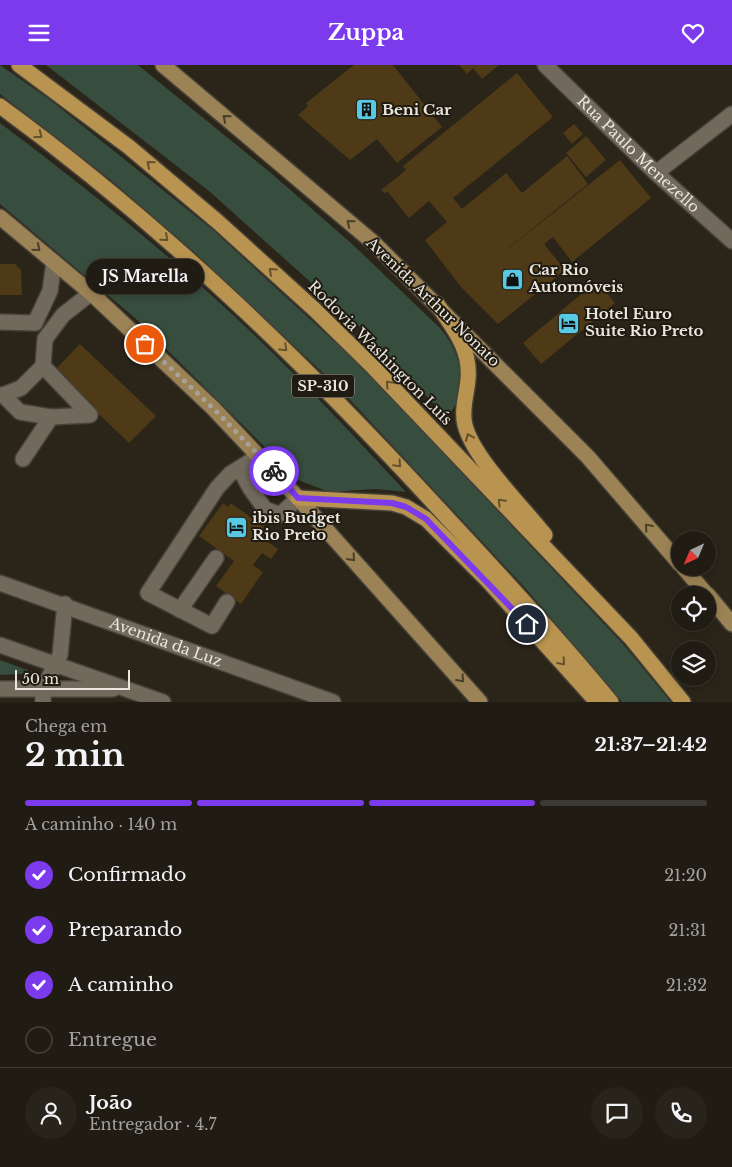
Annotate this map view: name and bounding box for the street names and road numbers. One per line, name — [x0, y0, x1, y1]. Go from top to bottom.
street label: Rua Paulo Menezello — [573, 91, 704, 217]
street label: Avenida Arthur Nonato — [362, 232, 504, 371]
street label: Rodovia Washington Luís — [304, 276, 457, 429]
road number: SP-310 — [292, 375, 354, 397]
street label: Avenida da Luz — [106, 613, 225, 671]

